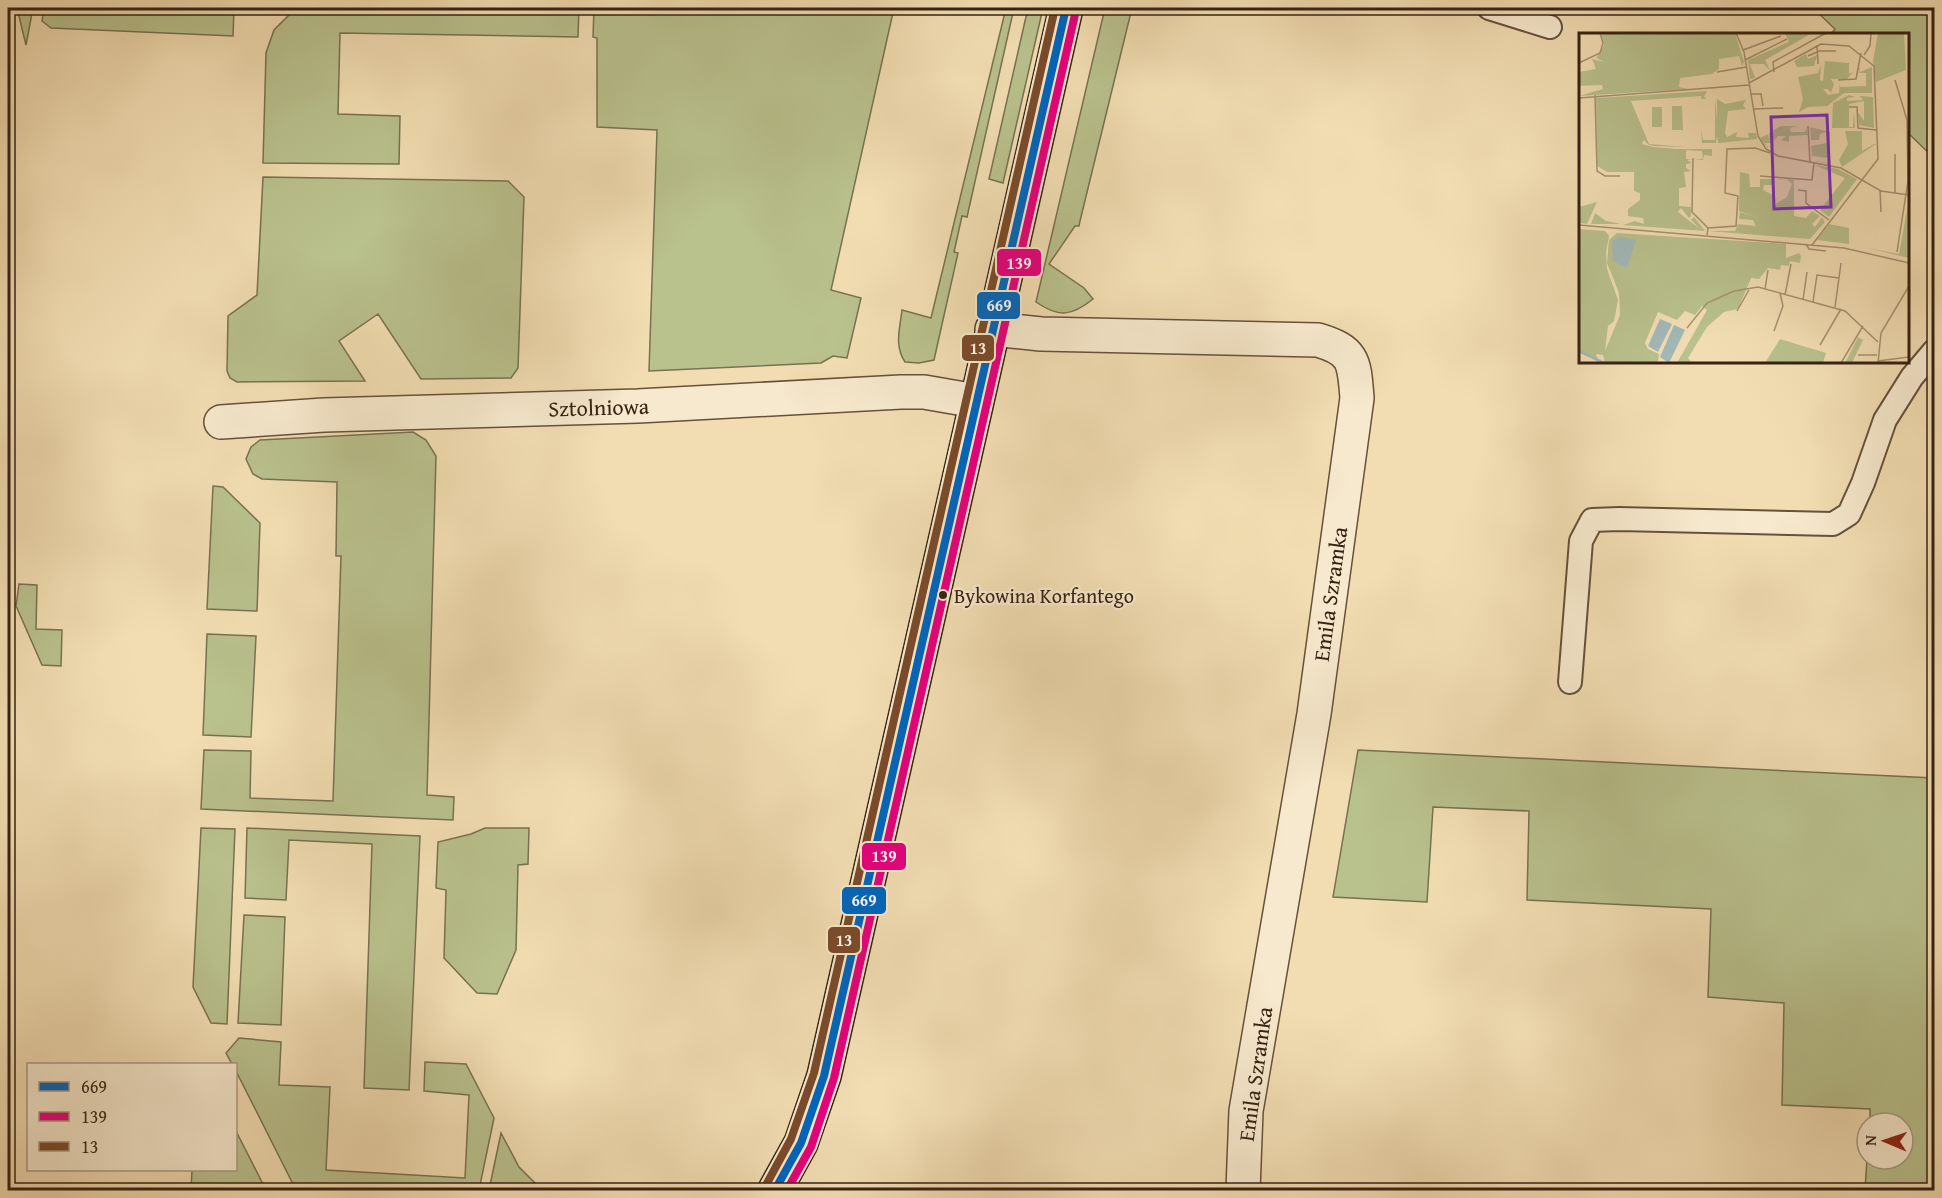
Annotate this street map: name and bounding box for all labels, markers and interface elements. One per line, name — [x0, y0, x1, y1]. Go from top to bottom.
inset map — [1579, 33, 1909, 363]
line badge: 139 — [996, 248, 1042, 277]
text: 139 — [1007, 251, 1031, 275]
line badge: 669 — [976, 291, 1021, 320]
text: 669 — [987, 293, 1011, 317]
line badge: 13 — [961, 334, 995, 362]
text: 13 — [970, 336, 986, 360]
street label: Sztolniowa — [548, 389, 650, 425]
street label: Emila Szramka — [1305, 524, 1355, 663]
place label: Bykowina Korfantego — [954, 581, 1134, 610]
marker: Bykowina Korfantego — [937, 589, 949, 601]
line badge: 139 — [861, 842, 907, 871]
text: 139 — [872, 844, 896, 868]
line badge: 669 — [841, 886, 887, 915]
text: 669 — [852, 888, 876, 912]
line badge: 13 — [827, 926, 861, 954]
text: 13 — [836, 928, 852, 952]
street label: Emila Szramka — [1230, 1004, 1280, 1143]
legend — [27, 1063, 237, 1171]
text: 669 — [81, 1073, 107, 1100]
text: 139 — [81, 1103, 107, 1130]
north arrow — [1855, 1111, 1915, 1171]
text: 13 — [81, 1133, 98, 1160]
text: N — [1858, 1134, 1882, 1146]

